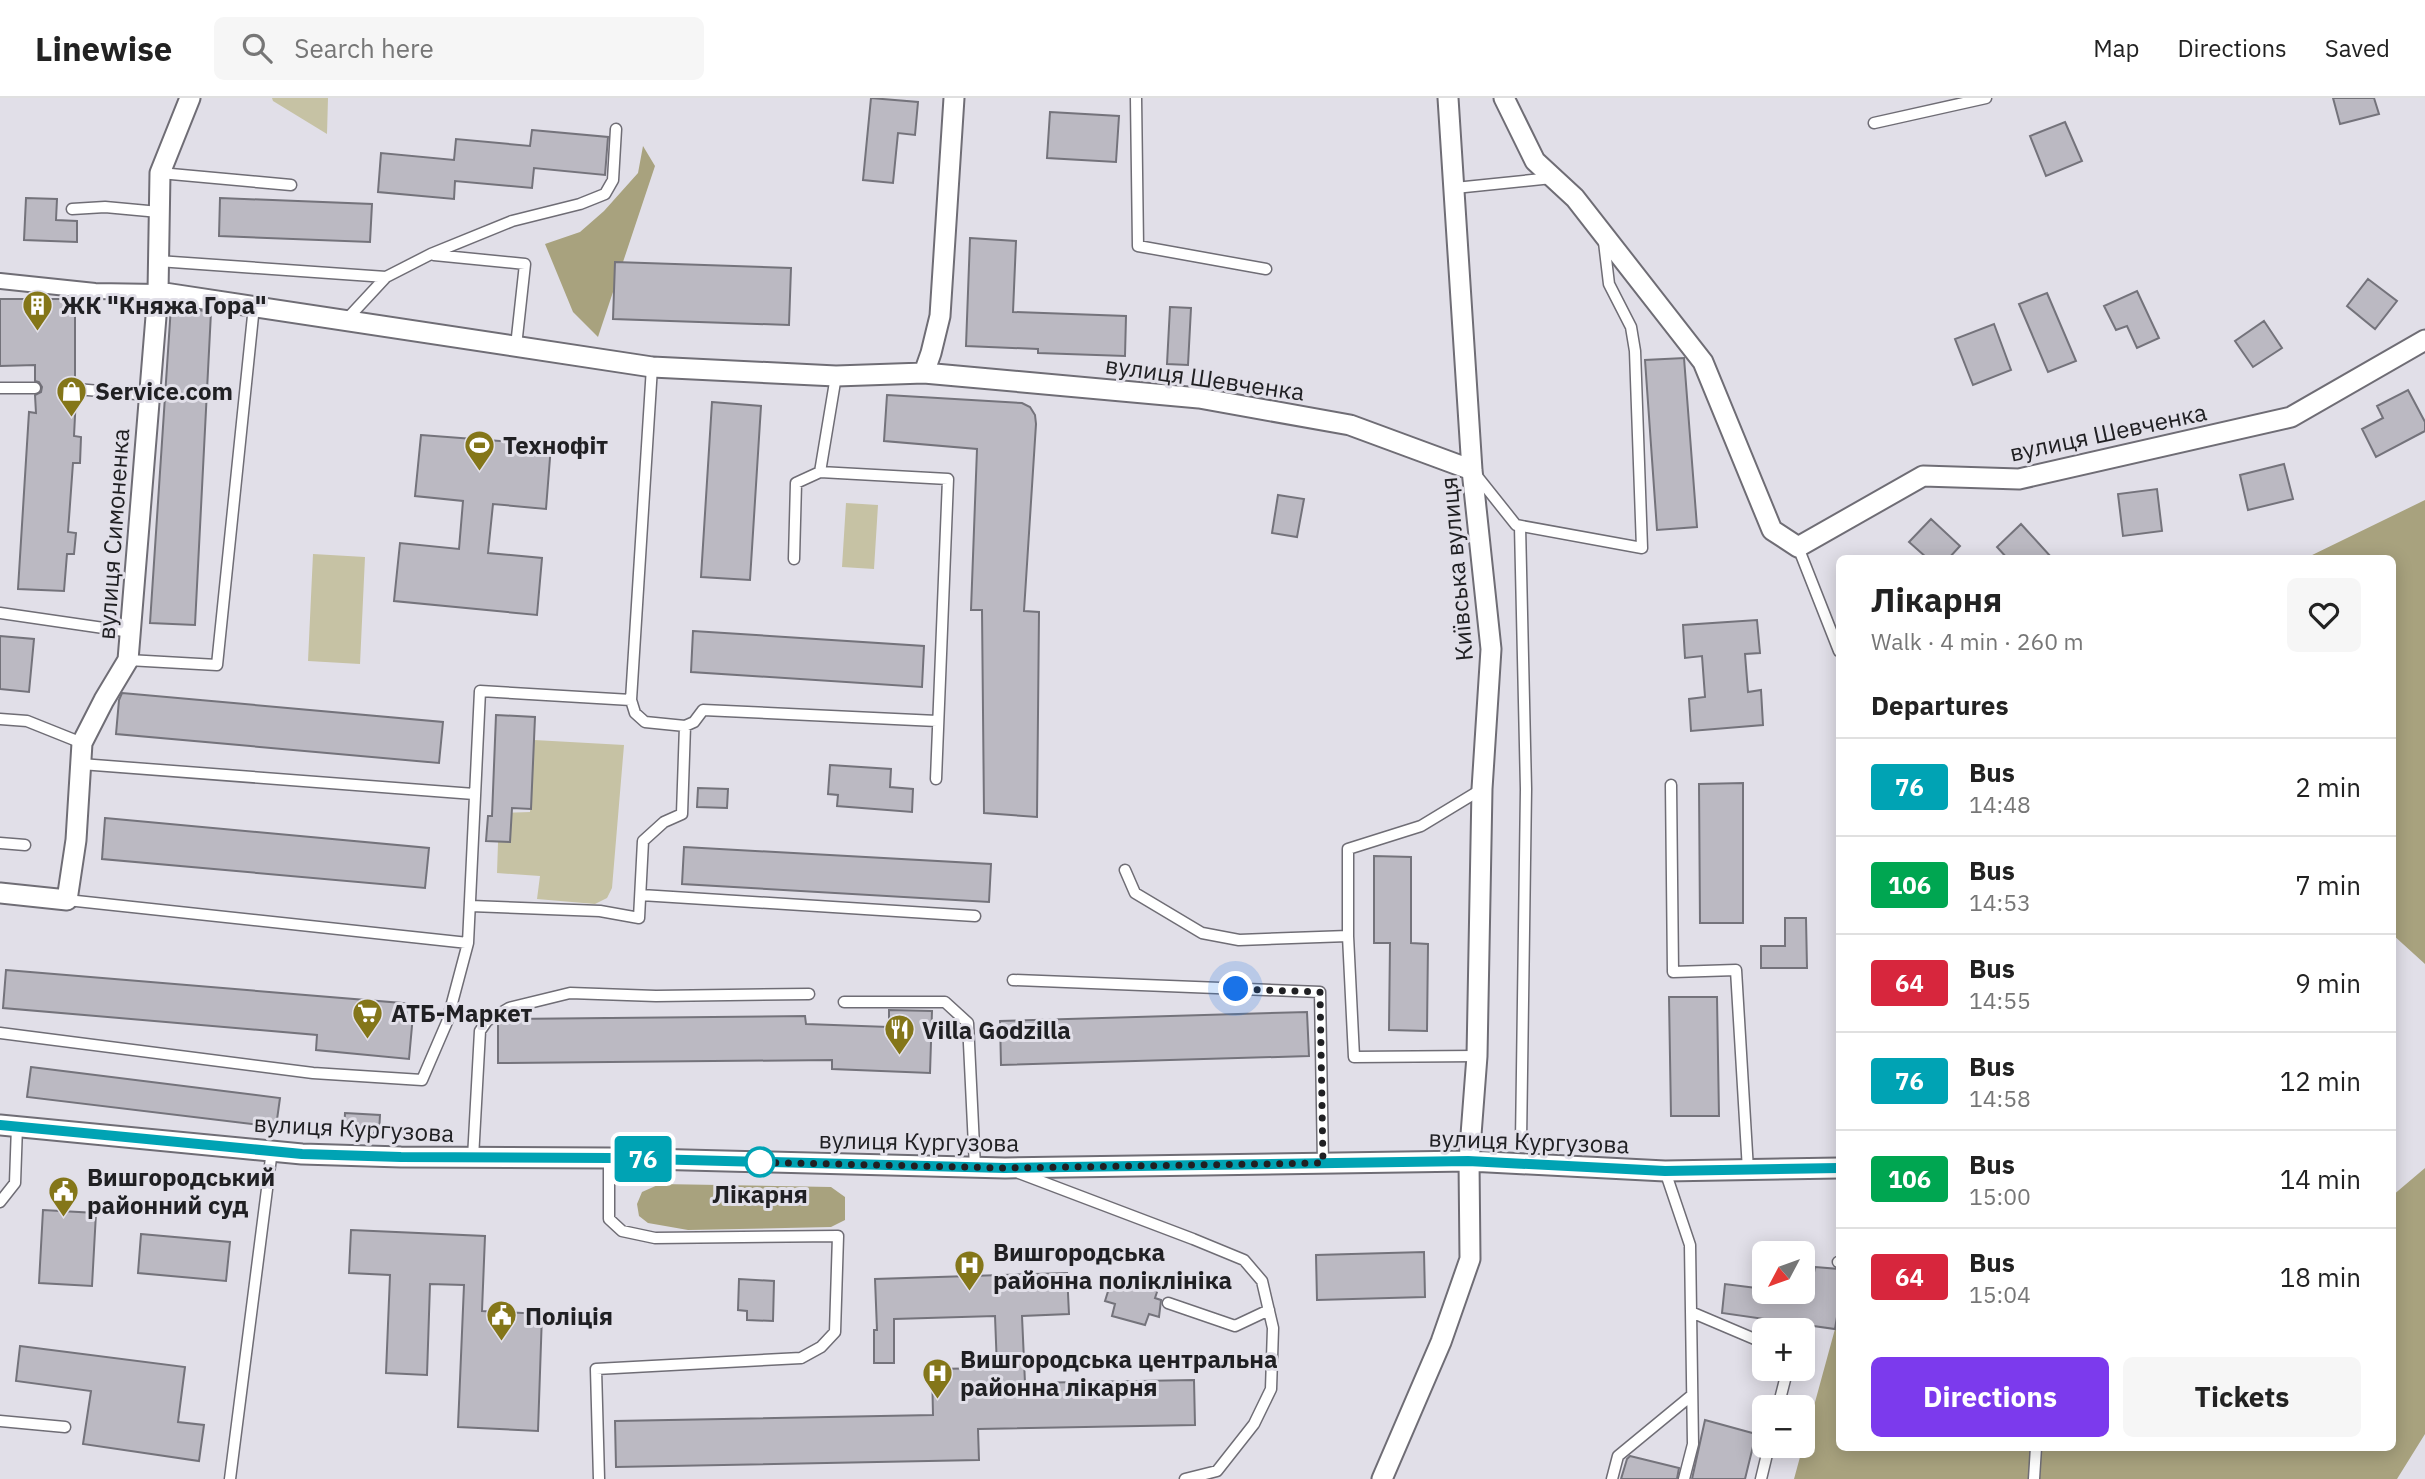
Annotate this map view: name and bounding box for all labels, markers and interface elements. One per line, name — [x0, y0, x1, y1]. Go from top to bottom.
search box — [214, 17, 704, 80]
text: Linewise — [35, 27, 172, 70]
icon: search — [238, 29, 276, 67]
text: Search here — [294, 31, 434, 65]
text: Map — [2093, 32, 2139, 64]
text: Directions — [2177, 32, 2287, 64]
text: Saved — [2325, 32, 2390, 64]
building icon: ЖК "Княжа Гора" — [21, 288, 55, 332]
place label: ЖК "Княжа Гора" — [61, 289, 267, 321]
street label: вулиця Шевченка — [1103, 348, 1307, 408]
shop icon: Service.com — [55, 374, 89, 418]
place label: Service.com — [95, 375, 233, 407]
street label: вулиця Шевченка — [2006, 395, 2210, 469]
street label: вулиця Симоненка — [90, 427, 136, 641]
sports icon: Технофіт — [463, 428, 497, 472]
place label: Технофіт — [503, 429, 608, 461]
street label: Київська вулиця — [1432, 476, 1480, 662]
text: Лікарня — [1871, 578, 2002, 621]
button: heart — [2287, 578, 2361, 652]
text: Walk · 4 min · 260 m — [1871, 626, 2084, 656]
text: Departures — [1871, 688, 2009, 722]
text: Bus — [1969, 755, 2015, 789]
text: 2 min — [2295, 770, 2361, 804]
text: 76 — [1895, 771, 1924, 803]
text: 14:48 — [1969, 789, 2031, 819]
text: Bus — [1969, 853, 2015, 887]
text: 7 min — [2295, 868, 2361, 902]
text: 106 — [1888, 869, 1931, 901]
text: 14:53 — [1969, 887, 2031, 917]
text: Bus — [1969, 951, 2015, 985]
text: 9 min — [2295, 966, 2361, 1000]
text: 64 — [1895, 967, 1924, 999]
your location — [1218, 971, 1253, 1006]
text: 14:55 — [1969, 985, 2031, 1015]
supermarket icon: АТБ-Маркет — [351, 996, 385, 1040]
place label: АТБ-Маркет — [391, 997, 533, 1029]
restaurant icon: Villa Godzilla — [882, 1013, 916, 1057]
place label: Villa Godzilla — [922, 1014, 1071, 1046]
text: Bus — [1969, 1049, 2015, 1083]
text: 12 min — [2280, 1064, 2361, 1098]
text: 76 — [1895, 1065, 1924, 1097]
text: 14:58 — [1969, 1083, 2031, 1113]
street label: вулиця Кургузова — [253, 1107, 455, 1149]
street label: вулиця Кургузова — [1428, 1122, 1630, 1160]
street label: вулиця Кургузова — [818, 1123, 1020, 1159]
line badge: 76 — [612, 1136, 674, 1182]
text: 76 — [629, 1143, 657, 1175]
marker: Лікарня — [745, 1147, 775, 1177]
text: Bus — [1969, 1147, 2015, 1181]
place label: Вишгородський районний суд — [87, 1161, 275, 1221]
text: 14 min — [2280, 1162, 2361, 1196]
text: 106 — [1888, 1163, 1931, 1195]
public building icon: Вишгородський районний суд — [47, 1174, 81, 1218]
place label: Лікарня — [712, 1178, 808, 1210]
text: 15:00 — [1969, 1181, 2031, 1211]
place label: Вишгородська районна поліклініка — [993, 1236, 1232, 1296]
north arrow — [1752, 1241, 1815, 1304]
map controls — [1752, 1241, 1815, 1458]
text: Bus — [1969, 1245, 2015, 1279]
hospital icon: Вишгородська районна поліклініка — [953, 1249, 987, 1293]
text: 18 min — [2280, 1260, 2361, 1294]
text: 64 — [1895, 1261, 1924, 1293]
text: 15:04 — [1969, 1279, 2031, 1309]
public building icon: Поліція — [485, 1299, 519, 1343]
place label: Поліція — [525, 1300, 613, 1332]
button: + — [1752, 1318, 1815, 1381]
place label: Вишгородська центральна районна лікарня — [960, 1343, 1278, 1403]
hospital icon: Вишгородська центральна районна лікарня — [920, 1356, 954, 1400]
button: Directions — [1871, 1357, 2109, 1437]
button: Tickets — [2123, 1357, 2361, 1437]
button: − — [1752, 1395, 1815, 1458]

